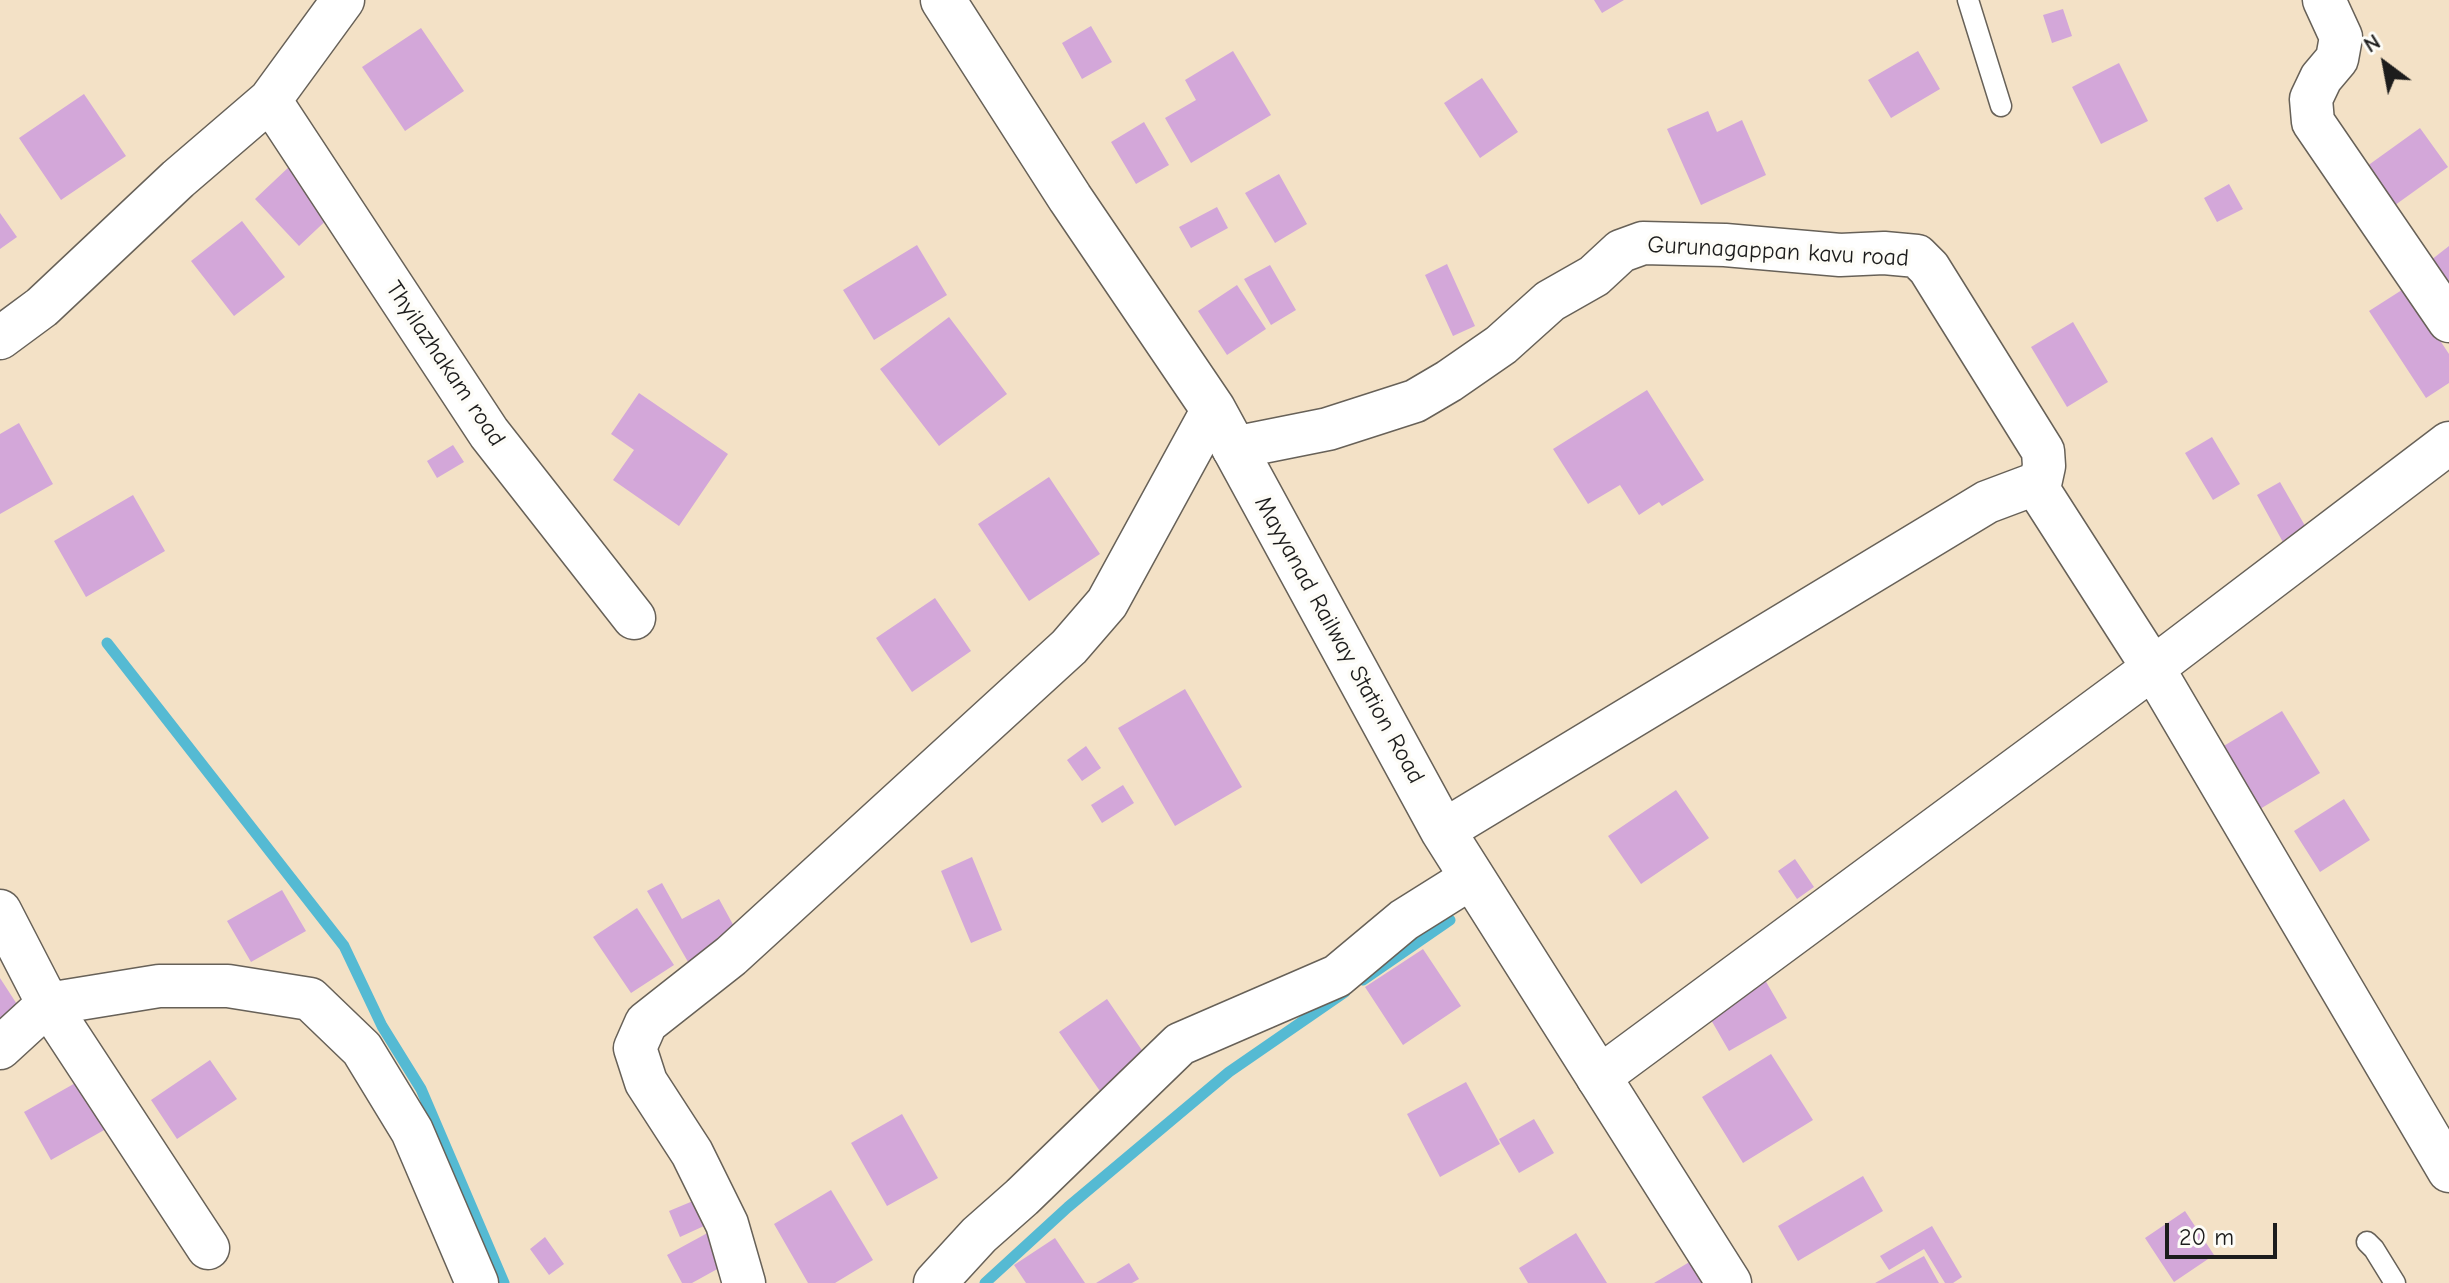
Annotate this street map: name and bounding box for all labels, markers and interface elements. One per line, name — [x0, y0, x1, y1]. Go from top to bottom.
north arrow — [2345, 24, 2425, 104]
text: N — [2359, 29, 2385, 58]
street label: Gurunagappan kavu road — [1646, 231, 1910, 273]
street label: Thyilazhakam road — [379, 276, 511, 452]
street label: Mayyanad Railway Station Road — [1248, 491, 1430, 789]
scale bar — [2169, 1207, 2281, 1257]
text: 20 m — [2179, 1223, 2234, 1251]

